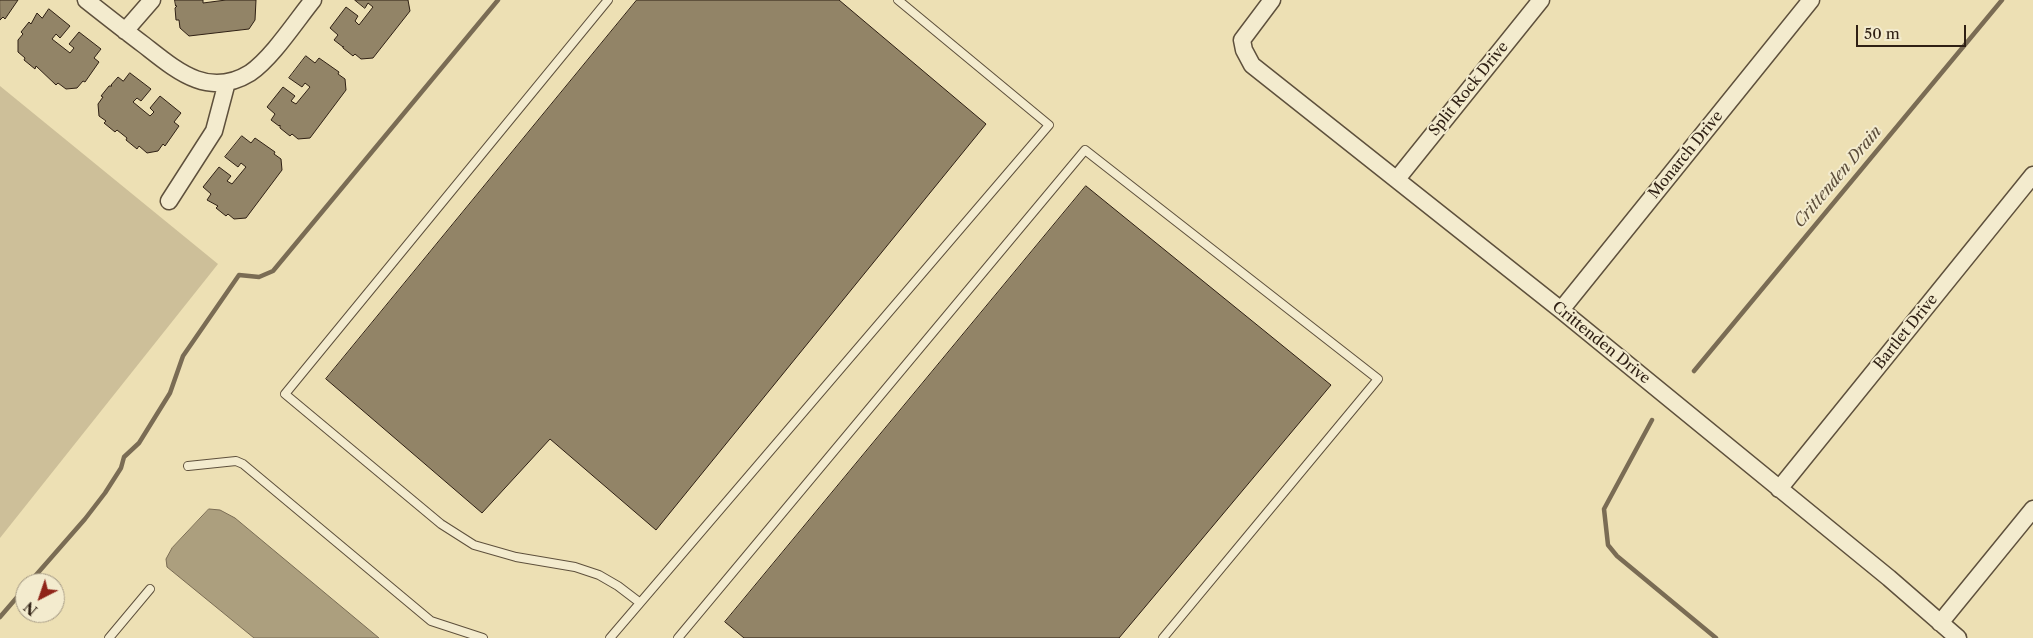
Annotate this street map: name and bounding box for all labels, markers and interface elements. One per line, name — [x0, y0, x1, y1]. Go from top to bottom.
scale bar — [1858, 15, 1968, 47]
text: 50 m — [1864, 24, 1900, 43]
street label: Split Rock Drive — [1425, 38, 1513, 140]
street label: Monarch Drive — [1645, 108, 1727, 202]
water label: Crittenden Drain — [1790, 122, 1886, 232]
street label: Bartlet Drive — [1870, 291, 1942, 373]
street label: Crittenden Drive — [1548, 298, 1654, 388]
north arrow — [15, 573, 65, 623]
text: N — [20, 598, 41, 619]

